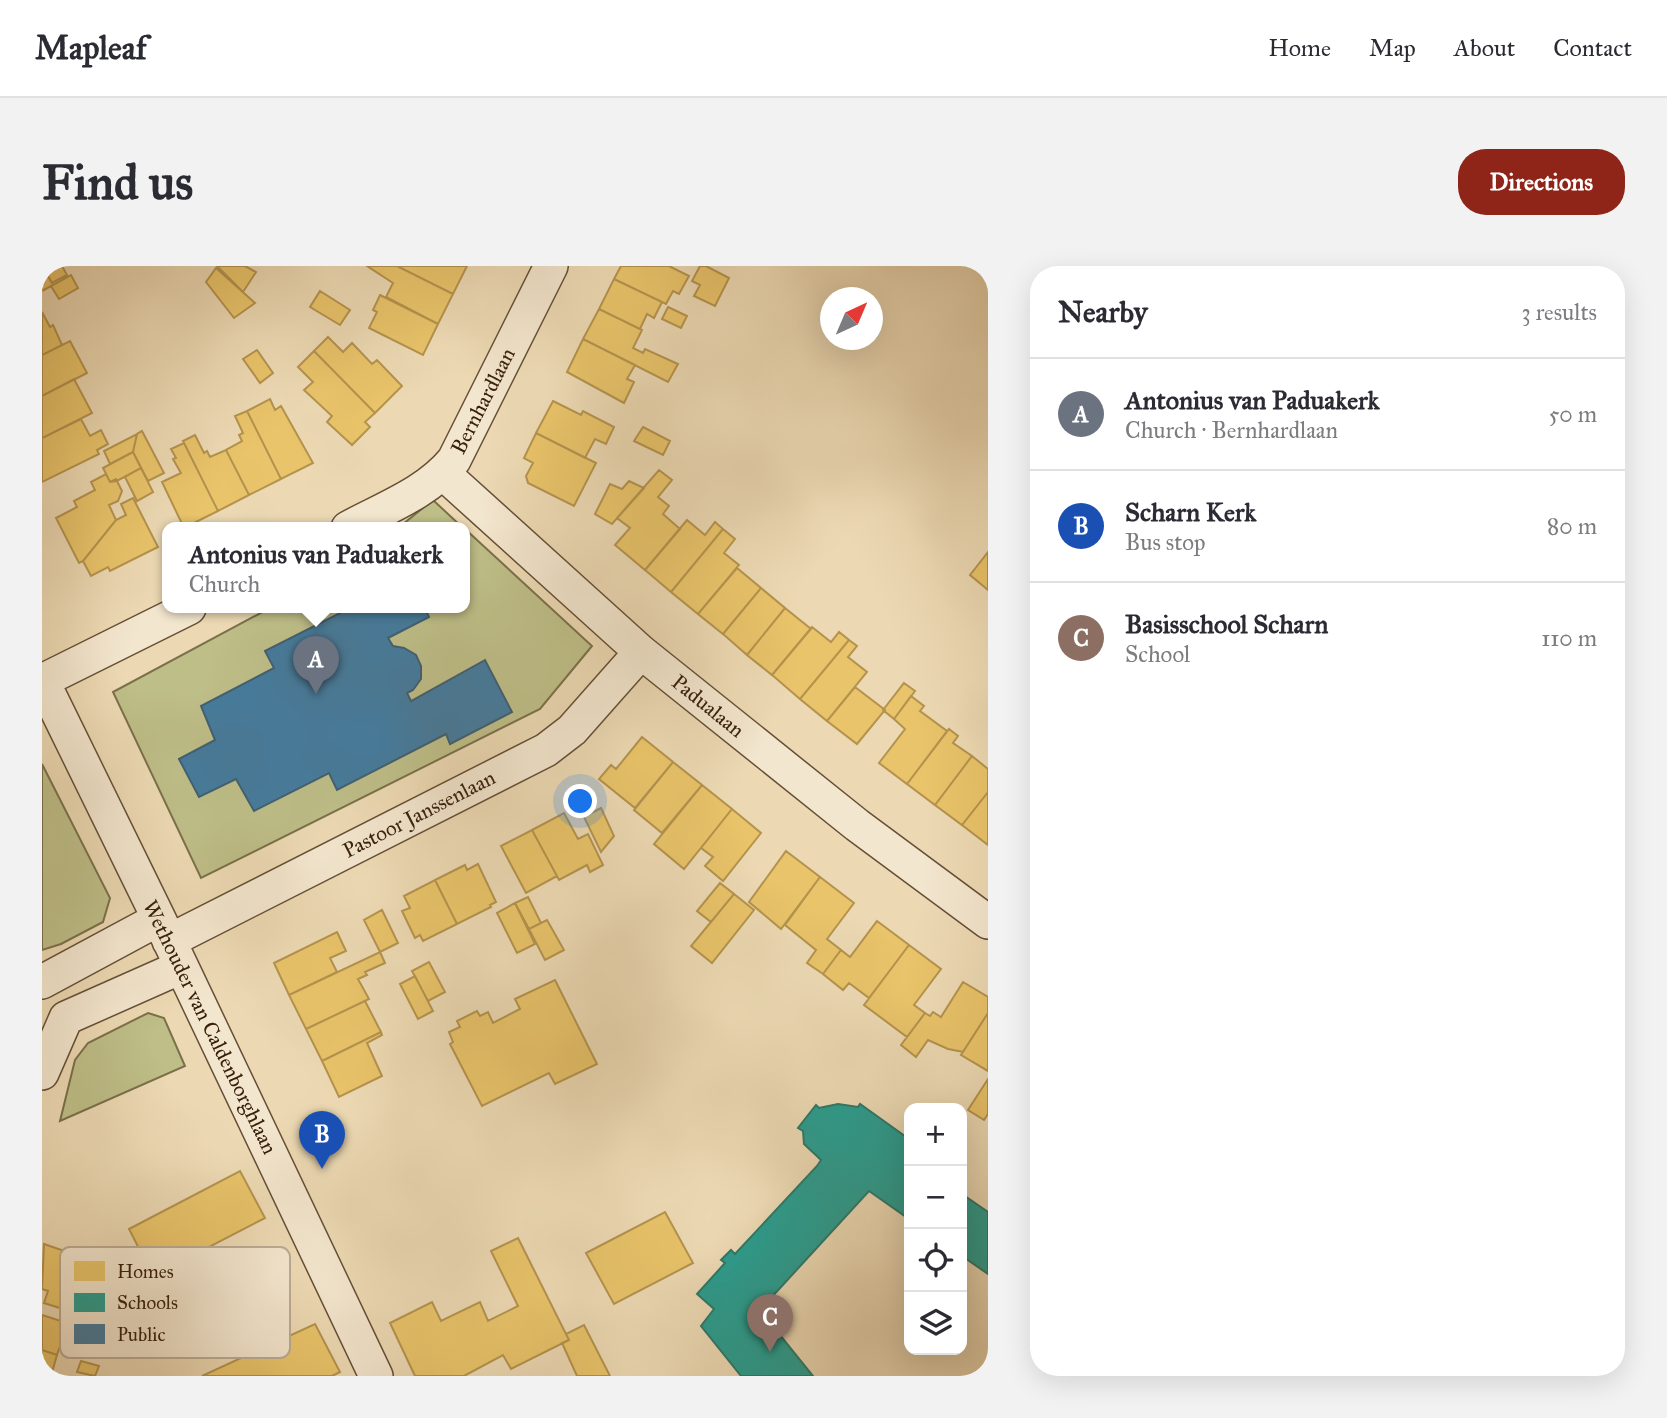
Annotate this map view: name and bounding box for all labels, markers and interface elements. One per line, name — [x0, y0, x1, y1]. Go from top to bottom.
text: Mapleaf — [35, 28, 147, 68]
text: Home — [1268, 33, 1331, 63]
text: Map — [1369, 33, 1416, 63]
text: About — [1454, 33, 1515, 63]
text: Contact — [1553, 33, 1632, 63]
button: Directions — [1458, 149, 1625, 215]
text: Find us — [42, 153, 193, 212]
north arrow — [820, 287, 883, 350]
text: Nearby — [1058, 294, 1148, 330]
text: 3 results — [1521, 298, 1597, 326]
street label: Bernhardlaan — [445, 344, 521, 458]
text: Antonius van Paduakerk — [1125, 384, 1380, 416]
text: A — [1073, 400, 1089, 428]
text: 50 m — [1549, 400, 1597, 428]
text: Church · Bernhardlaan — [1125, 416, 1338, 444]
text: Scharn Kerk — [1125, 496, 1256, 528]
text: B — [1073, 512, 1089, 540]
text: 80 m — [1547, 512, 1597, 540]
popup — [162, 522, 470, 613]
text: Bus stop — [1125, 528, 1206, 556]
text: Antonius van Paduakerk — [189, 538, 443, 570]
text: Church — [189, 570, 260, 598]
text: Basisschool Scharn — [1125, 608, 1328, 640]
text: C — [1073, 624, 1089, 652]
text: 110 m — [1541, 624, 1597, 652]
pin: A — [293, 636, 339, 694]
text: School — [1125, 640, 1190, 668]
street label: Padualaan — [666, 669, 750, 743]
street label: Pastoor Janssenlaan — [338, 764, 500, 864]
your location — [563, 784, 597, 818]
street label: Wethouder van Caldenborghlaan — [137, 896, 283, 1158]
map controls — [904, 1103, 967, 1355]
button: + — [904, 1103, 967, 1166]
pin: B — [299, 1111, 345, 1169]
button: − — [904, 1166, 967, 1229]
button: locate — [904, 1229, 967, 1292]
legend — [60, 1247, 290, 1358]
text: Homes — [117, 1260, 174, 1283]
text: Schools — [117, 1291, 178, 1314]
button: layers — [904, 1292, 967, 1355]
pin: C — [747, 1294, 793, 1352]
text: Public — [117, 1323, 165, 1346]

